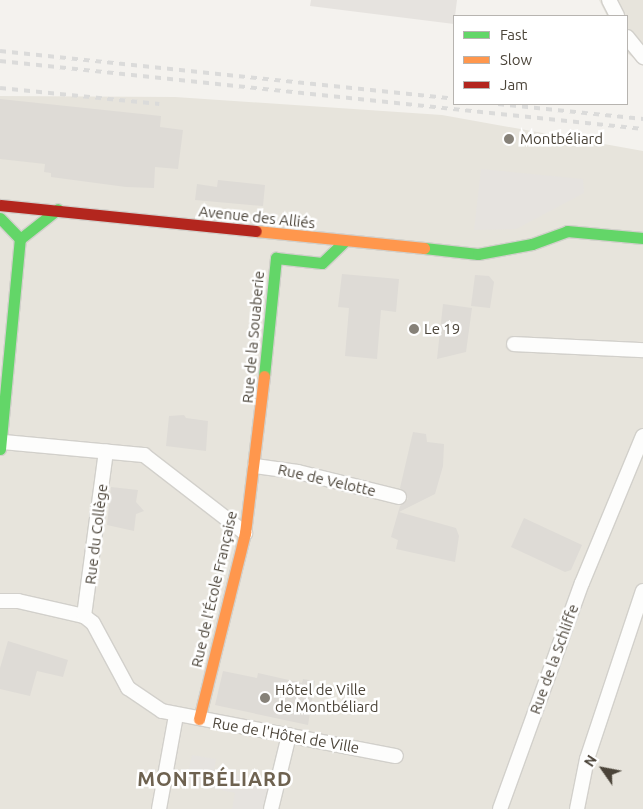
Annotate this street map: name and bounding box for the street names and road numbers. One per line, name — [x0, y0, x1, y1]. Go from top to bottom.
street label: Avenue des Alliés — [198, 202, 316, 232]
street label: Rue de la Souaberie — [238, 270, 268, 404]
street label: Rue de Velotte — [276, 460, 378, 500]
street label: Rue du Collège — [81, 483, 111, 585]
street label: Rue de l'École Française — [187, 509, 241, 669]
street label: Rue de la Schliffe — [526, 601, 582, 717]
street label: Rue de l'Hôtel de Ville — [211, 713, 361, 757]

